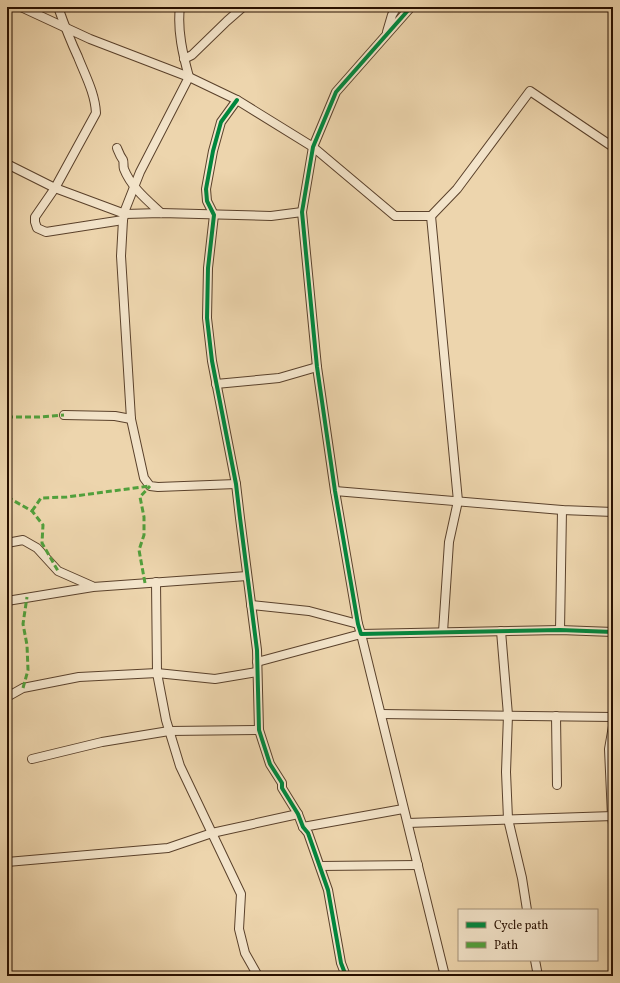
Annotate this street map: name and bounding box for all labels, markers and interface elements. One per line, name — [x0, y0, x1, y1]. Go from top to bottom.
legend — [458, 909, 598, 961]
text: Cycle path — [494, 918, 549, 934]
text: Path — [494, 938, 518, 954]

